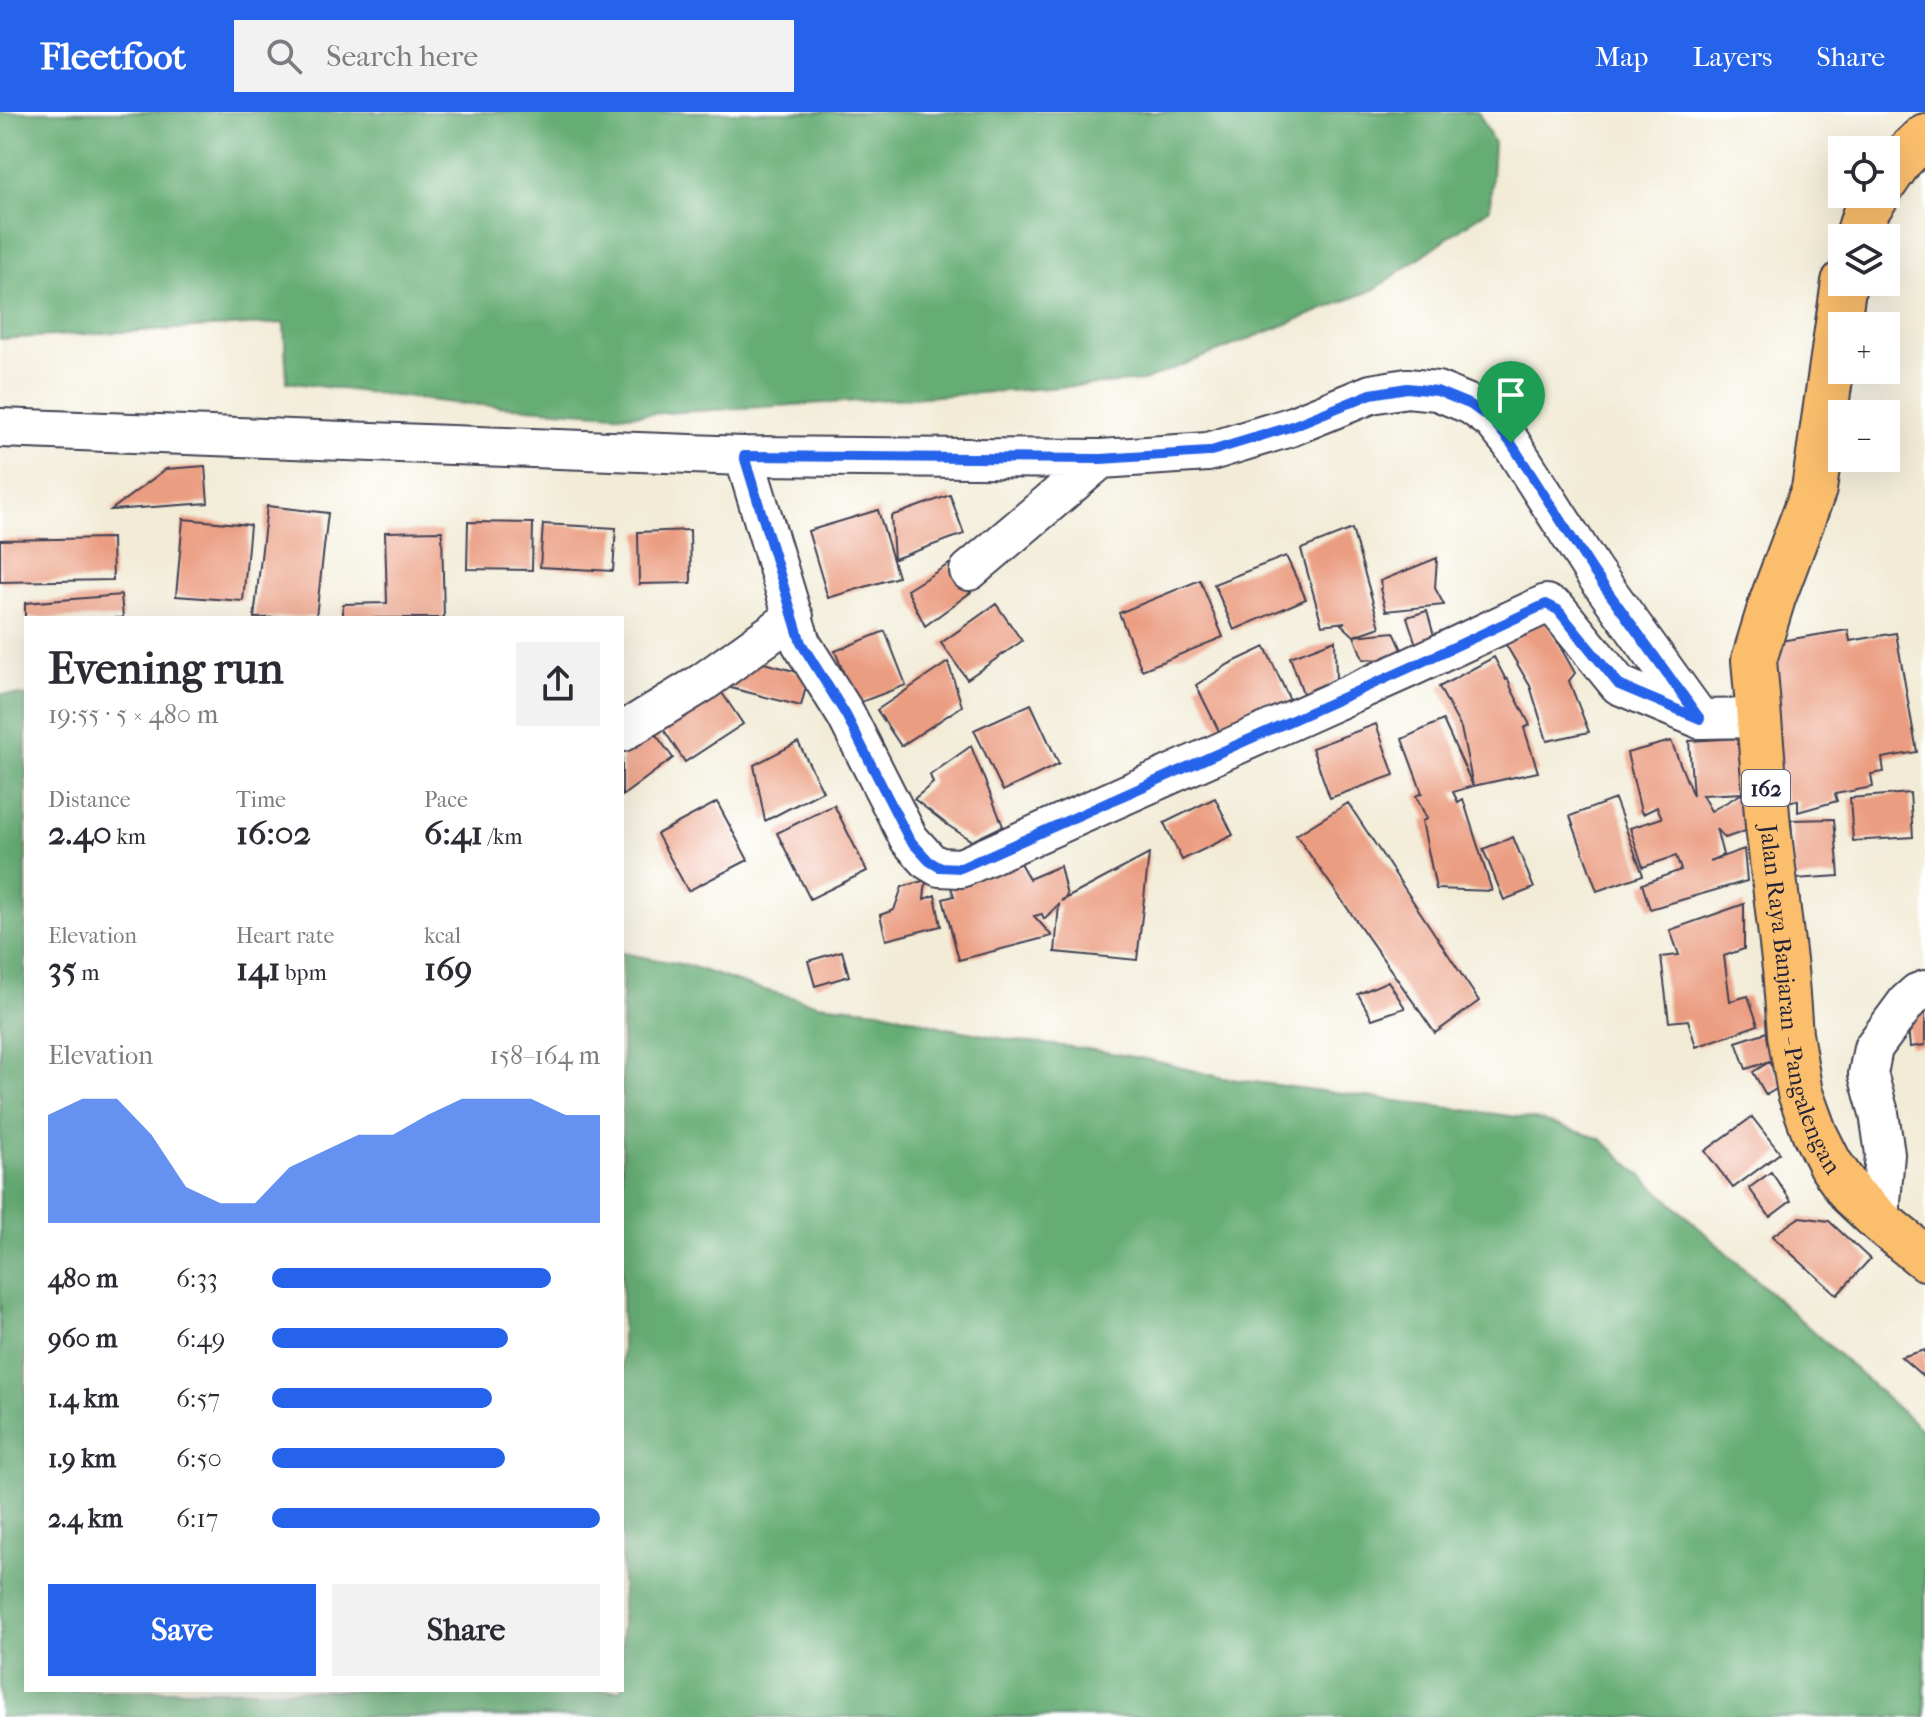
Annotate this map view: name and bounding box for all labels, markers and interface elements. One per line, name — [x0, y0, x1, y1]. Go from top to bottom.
search box — [234, 20, 794, 92]
text: Fleetfoot — [40, 34, 186, 79]
icon: search — [262, 34, 306, 78]
text: Search here — [326, 39, 478, 74]
text: Map — [1595, 40, 1648, 73]
text: Layers — [1692, 40, 1772, 73]
text: Share — [1816, 40, 1885, 73]
map controls — [1828, 136, 1900, 472]
button: locate — [1828, 136, 1900, 208]
button: layers — [1828, 224, 1900, 296]
button: + — [1828, 312, 1900, 384]
pin — [1477, 361, 1545, 443]
icon: arrive — [1489, 373, 1533, 417]
button: − — [1828, 400, 1900, 472]
button: share — [516, 642, 600, 726]
text: Evening run — [48, 643, 283, 694]
text: 19:55 · 5 × 480 m — [48, 699, 218, 730]
road number: 162 — [1742, 770, 1790, 806]
text: Distance — [48, 787, 131, 813]
text: Time — [236, 787, 286, 813]
text: Pace — [424, 787, 468, 813]
text: 2.40 — [48, 813, 112, 853]
text: 16:02 — [236, 813, 311, 853]
text: 6:41 — [424, 813, 483, 853]
street label: Jalan Raya Banjaran - Pangalengan — [1754, 821, 1847, 1180]
text: km — [112, 824, 146, 850]
text: /km — [483, 824, 523, 850]
text: Elevation — [48, 923, 137, 949]
text: Heart rate — [236, 923, 335, 949]
text: kcal — [424, 923, 461, 949]
text: 35 — [48, 949, 77, 989]
text: 141 — [236, 949, 280, 989]
text: 169 — [424, 949, 472, 989]
text: m — [77, 960, 100, 986]
text: bpm — [280, 960, 327, 986]
text: Elevation — [48, 1040, 153, 1071]
text: 158–164 m — [489, 1040, 600, 1071]
text: 480 m — [48, 1263, 118, 1294]
text: 6:33 — [176, 1263, 218, 1294]
text: 960 m — [48, 1323, 117, 1354]
text: 6:49 — [176, 1323, 225, 1354]
text: 1.4 km — [48, 1383, 119, 1414]
text: 6:57 — [176, 1383, 220, 1414]
text: 1.9 km — [48, 1443, 116, 1474]
text: 6:50 — [176, 1443, 222, 1474]
text: 2.4 km — [48, 1503, 123, 1534]
text: 6:17 — [176, 1503, 218, 1534]
button: Save — [48, 1584, 316, 1676]
button: Share — [332, 1584, 600, 1676]

